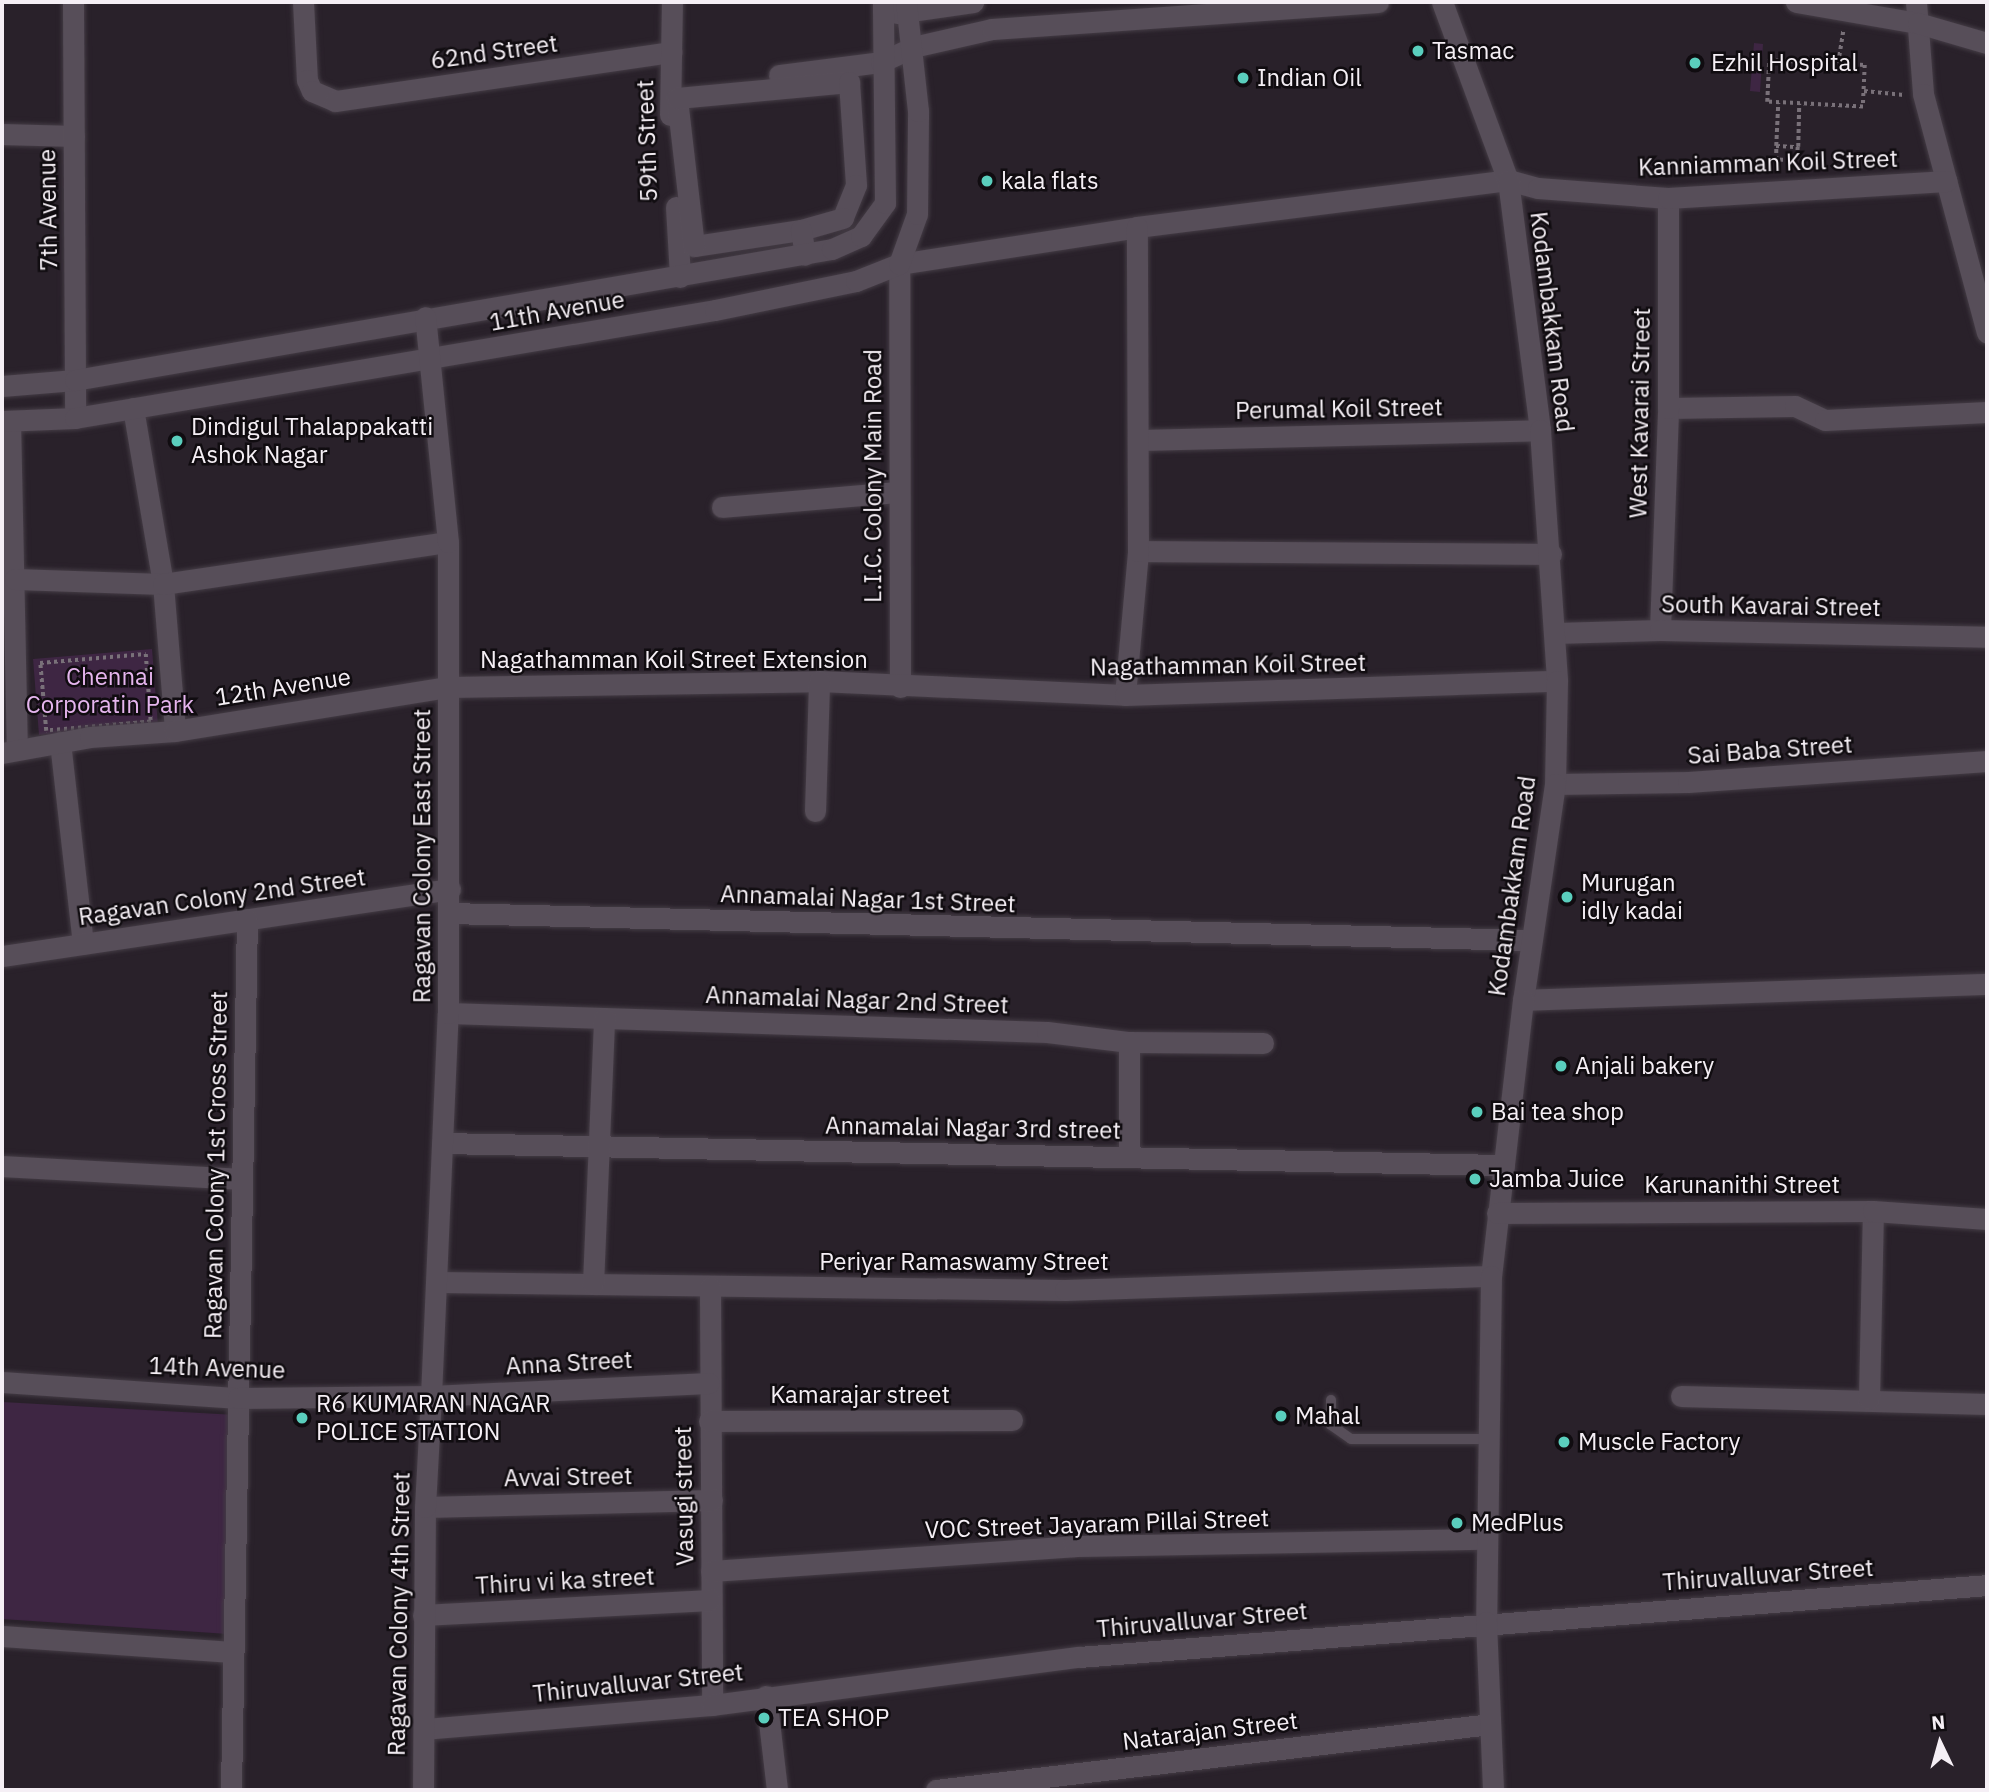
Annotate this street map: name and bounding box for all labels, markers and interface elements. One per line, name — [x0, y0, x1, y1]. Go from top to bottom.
street label: 62nd Street — [429, 29, 559, 75]
place label: Tasmac — [1432, 37, 1514, 65]
marker: Tasmac — [1410, 43, 1426, 59]
place label: Ezhil Hospital — [1711, 49, 1858, 77]
marker: Ezhil Hospital — [1685, 53, 1705, 73]
place label: Indian Oil — [1257, 64, 1362, 92]
marker: Indian Oil — [1235, 70, 1251, 86]
street label: 59th Street — [630, 79, 664, 203]
street label: Kanniamman Koil Street — [1638, 144, 1898, 182]
street label: 7th Avenue — [33, 149, 63, 271]
place label: kala flats — [1001, 167, 1099, 195]
marker: kala flats — [979, 173, 995, 189]
street label: Kodambakkam Road — [1524, 210, 1580, 434]
street label: 11th Avenue — [487, 285, 627, 337]
street label: West Kavarai Street — [1624, 307, 1656, 519]
street label: L.I.C. Colony Main Road — [859, 349, 887, 603]
street label: Perumal Koil Street — [1235, 393, 1443, 425]
place label: Dindigul Thalappakatti Ashok Nagar — [191, 413, 433, 469]
marker: Dindigul Thalappakatti Ashok Nagar — [169, 433, 185, 449]
street label: South Kavarai Street — [1661, 590, 1881, 622]
street label: Nagathamman Koil Street Extension — [480, 646, 868, 674]
street label: Nagathamman Koil Street — [1090, 648, 1366, 682]
street label: 12th Avenue — [213, 662, 353, 712]
park label: Chennai Corporatin Park — [26, 663, 194, 719]
street label: Ragavan Colony East Street — [408, 709, 436, 1003]
street label: Sai Baba Street — [1687, 730, 1853, 770]
street label: Kodambakkam Road — [1482, 774, 1542, 998]
street label: Ragavan Colony 2nd Street — [77, 863, 367, 931]
place label: Murugan idly kadai — [1581, 869, 1683, 925]
street label: Annamalai Nagar 1st Street — [720, 879, 1016, 919]
marker: Murugan idly kadai — [1559, 889, 1575, 905]
street label: Annamalai Nagar 2nd Street — [705, 980, 1009, 1020]
street label: Ragavan Colony 1st Cross Street — [199, 991, 233, 1339]
place label: Anjali bakery — [1575, 1052, 1714, 1080]
marker: Anjali bakery — [1553, 1058, 1569, 1074]
place label: Bai tea shop — [1491, 1098, 1624, 1126]
marker: Bai tea shop — [1469, 1104, 1485, 1120]
street label: Annamalai Nagar 3rd street — [825, 1111, 1121, 1145]
place label: Jamba Juice — [1489, 1165, 1624, 1193]
marker: Jamba Juice — [1467, 1171, 1483, 1187]
street label: Karunanithi Street — [1644, 1171, 1840, 1199]
street label: Periyar Ramaswamy Street — [819, 1248, 1109, 1276]
street label: Anna Street — [505, 1345, 633, 1381]
street label: 14th Avenue — [148, 1351, 286, 1385]
street label: Kamarajar street — [770, 1381, 950, 1409]
place label: R6 KUMARAN NAGAR POLICE STATION — [316, 1390, 551, 1446]
place label: Mahal — [1295, 1402, 1360, 1430]
marker: Mahal — [1273, 1408, 1289, 1424]
marker: R6 KUMARAN NAGAR POLICE STATION — [294, 1410, 310, 1426]
street label: Vasugi street — [668, 1426, 700, 1566]
place label: Muscle Factory — [1578, 1428, 1740, 1456]
marker: Muscle Factory — [1556, 1434, 1572, 1450]
street label: Avvai Street — [503, 1461, 633, 1493]
street label: Ragavan Colony 4th Street — [382, 1472, 416, 1756]
street label: VOC Street Jayaram Pillai Street — [924, 1504, 1270, 1544]
place label: MedPlus — [1471, 1509, 1564, 1537]
marker: MedPlus — [1449, 1515, 1465, 1531]
street label: Thiruvalluvar Street — [1662, 1553, 1874, 1597]
street label: Thiru vi ka street — [475, 1562, 655, 1600]
street label: Thiruvalluvar Street — [1095, 1596, 1309, 1644]
street label: Thiruvalluvar Street — [531, 1658, 745, 1708]
place label: TEA SHOP — [778, 1704, 889, 1732]
street label: Natarajan Street — [1121, 1706, 1299, 1756]
north arrow — [1905, 1708, 1975, 1778]
marker: TEA SHOP — [756, 1710, 772, 1726]
text: N — [1930, 1710, 1946, 1735]

